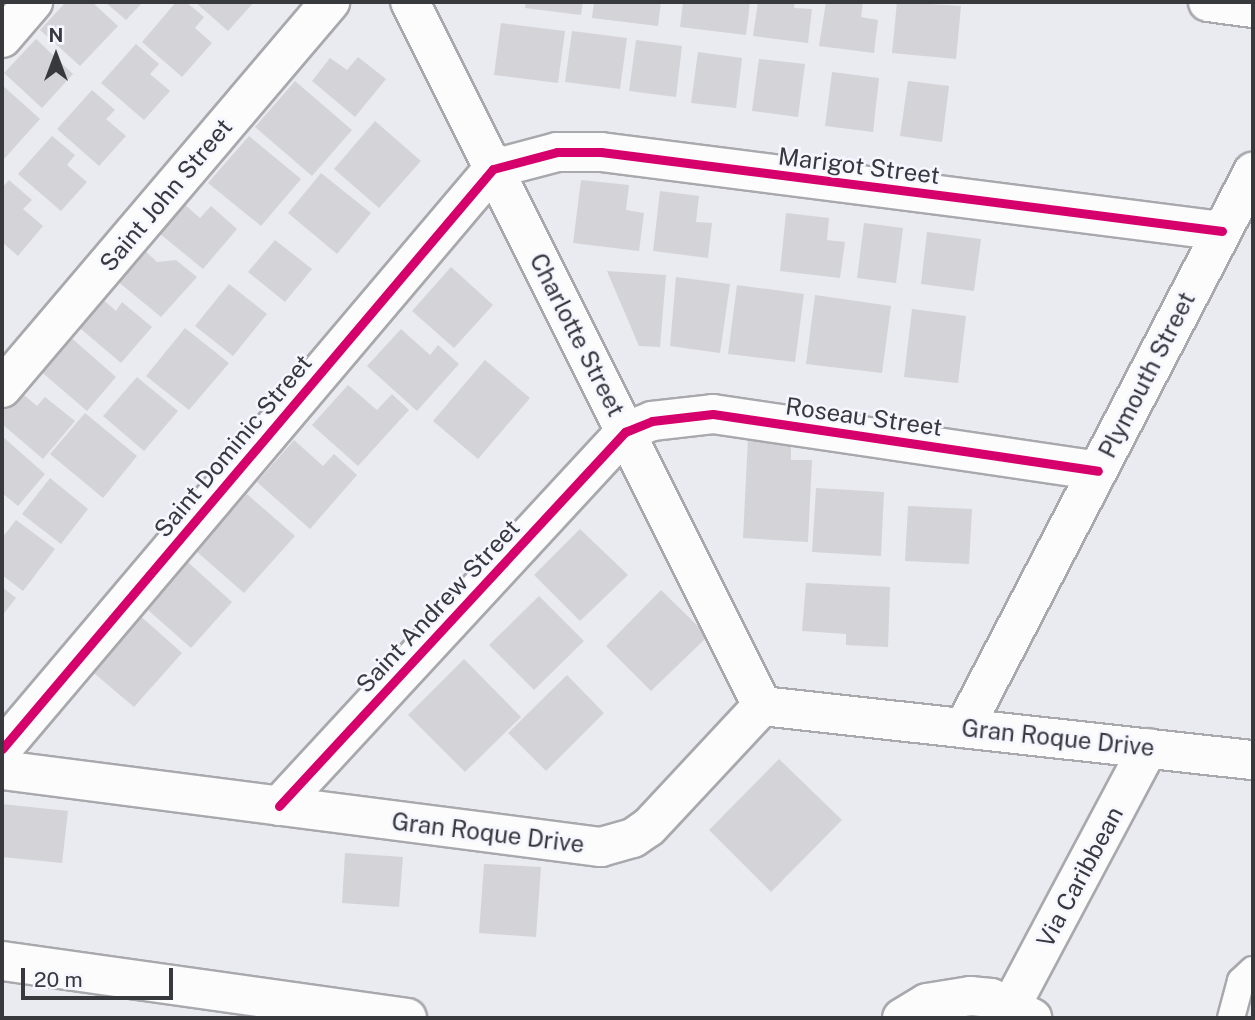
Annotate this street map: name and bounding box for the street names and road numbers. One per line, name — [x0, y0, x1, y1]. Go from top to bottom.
street label: Saint John Street — [94, 113, 238, 277]
street label: Marigot Street — [777, 142, 941, 190]
street label: Charlotte Street — [523, 249, 631, 421]
street label: Plymouth Street — [1093, 287, 1201, 463]
street label: Saint Dominic Street — [148, 349, 318, 543]
street label: Roseau Street — [784, 392, 944, 442]
street label: Saint Andrew Street — [350, 513, 526, 699]
street label: Gran Roque Drive — [960, 714, 1156, 762]
street label: Via Caribbean — [1031, 802, 1129, 952]
street label: Gran Roque Drive — [390, 807, 586, 859]

